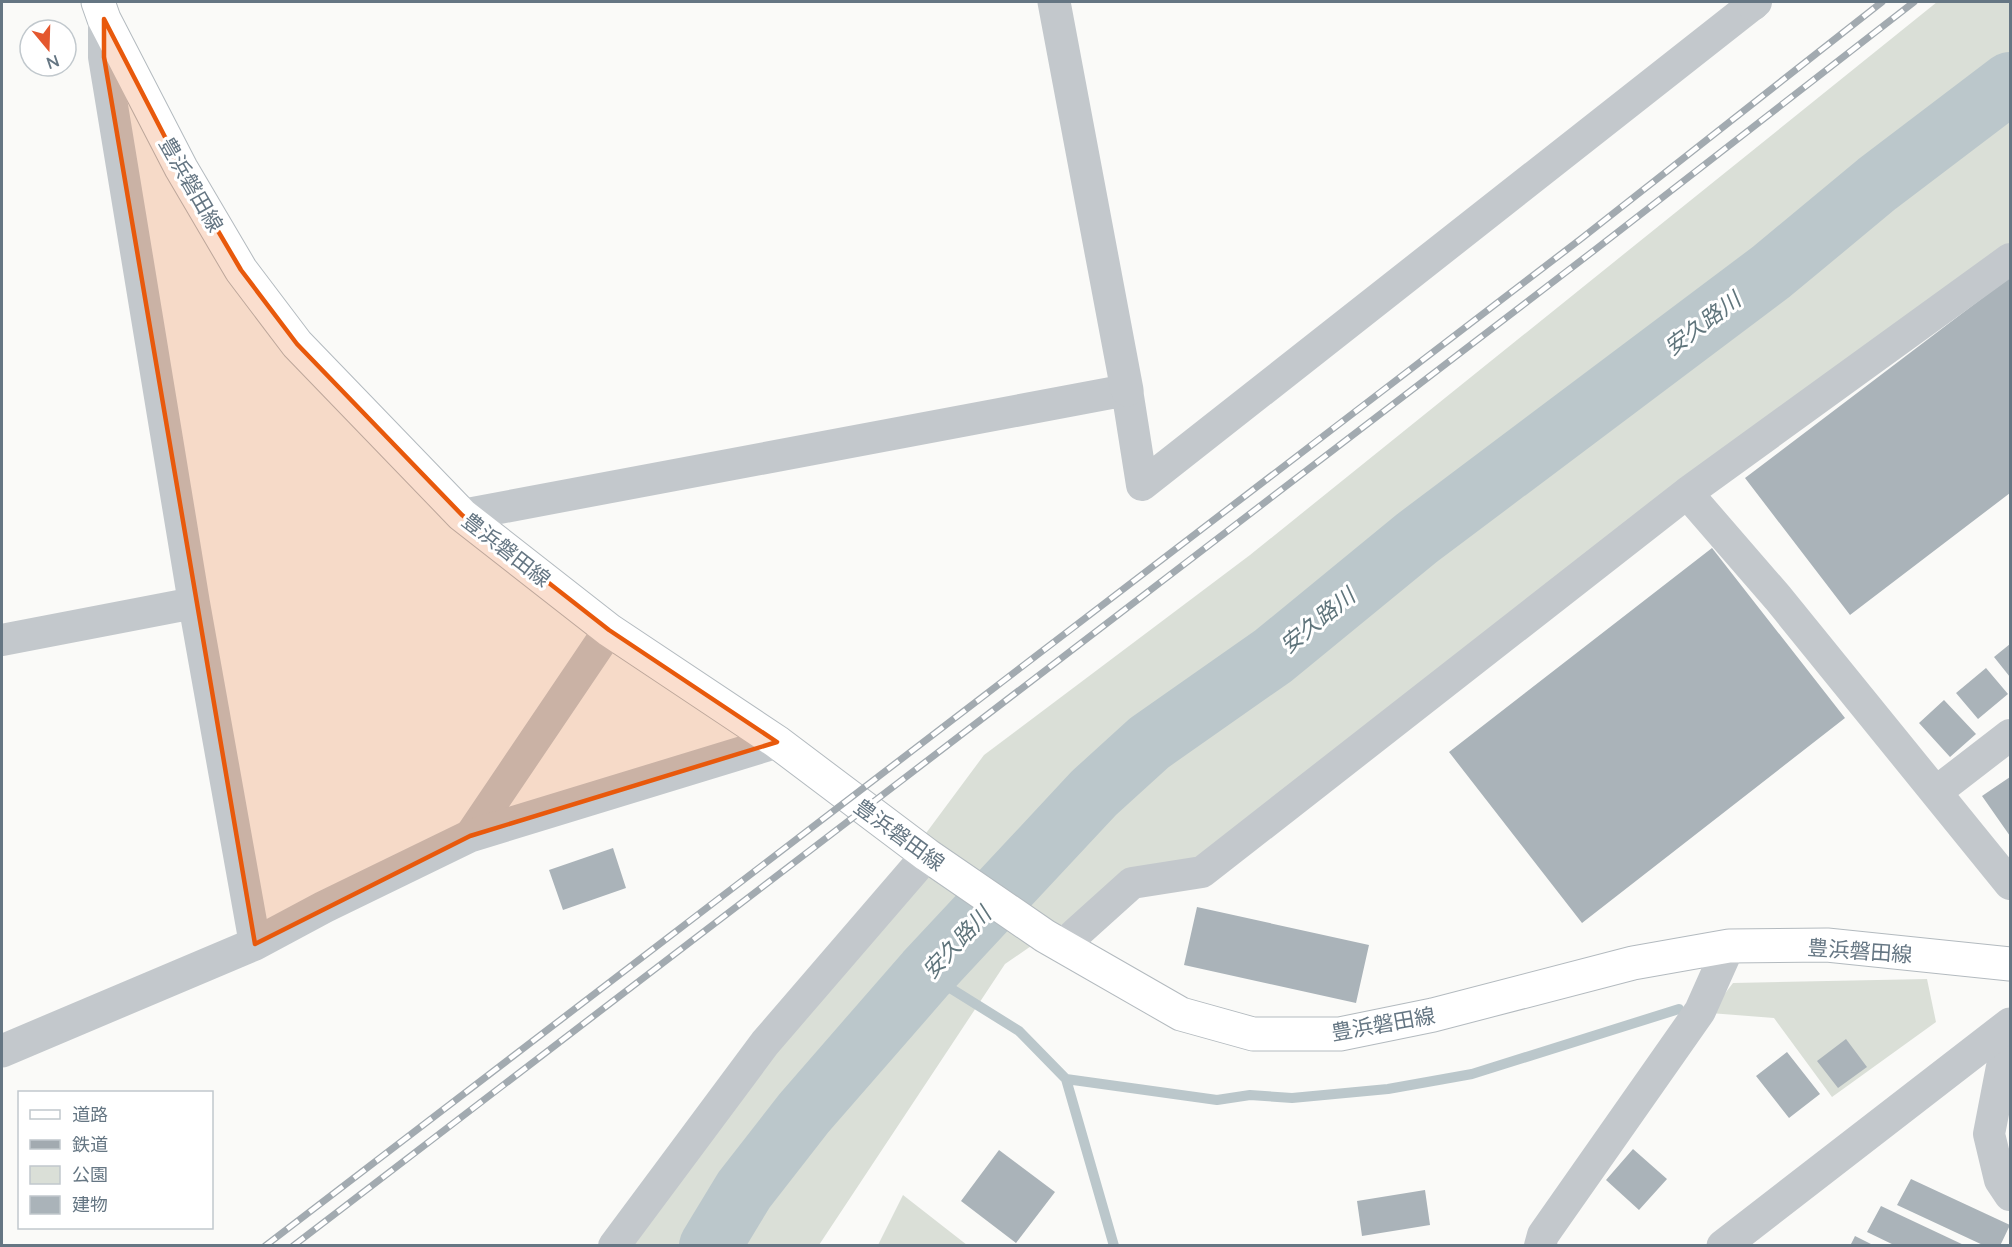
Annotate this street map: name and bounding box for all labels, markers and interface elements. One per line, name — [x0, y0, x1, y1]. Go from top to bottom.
north arrow — [18, 18, 78, 78]
text: N — [44, 52, 62, 74]
street label: 豊浜磐田線 — [155, 132, 229, 236]
water label: 安久路川 — [1659, 285, 1747, 360]
street label: 豊浜磐田線 — [458, 507, 556, 591]
water label: 安久路川 — [1274, 581, 1361, 658]
street label: 豊浜磐田線 — [850, 793, 950, 875]
water label: 安久路川 — [916, 899, 997, 983]
street label: 豊浜磐田線 — [1807, 934, 1913, 966]
street label: 豊浜磐田線 — [1329, 1002, 1437, 1044]
legend — [18, 1091, 213, 1229]
text: 道路 — [72, 1103, 108, 1125]
text: 鉄道 — [72, 1133, 108, 1155]
text: 公園 — [72, 1163, 108, 1185]
text: 建物 — [72, 1193, 108, 1215]

